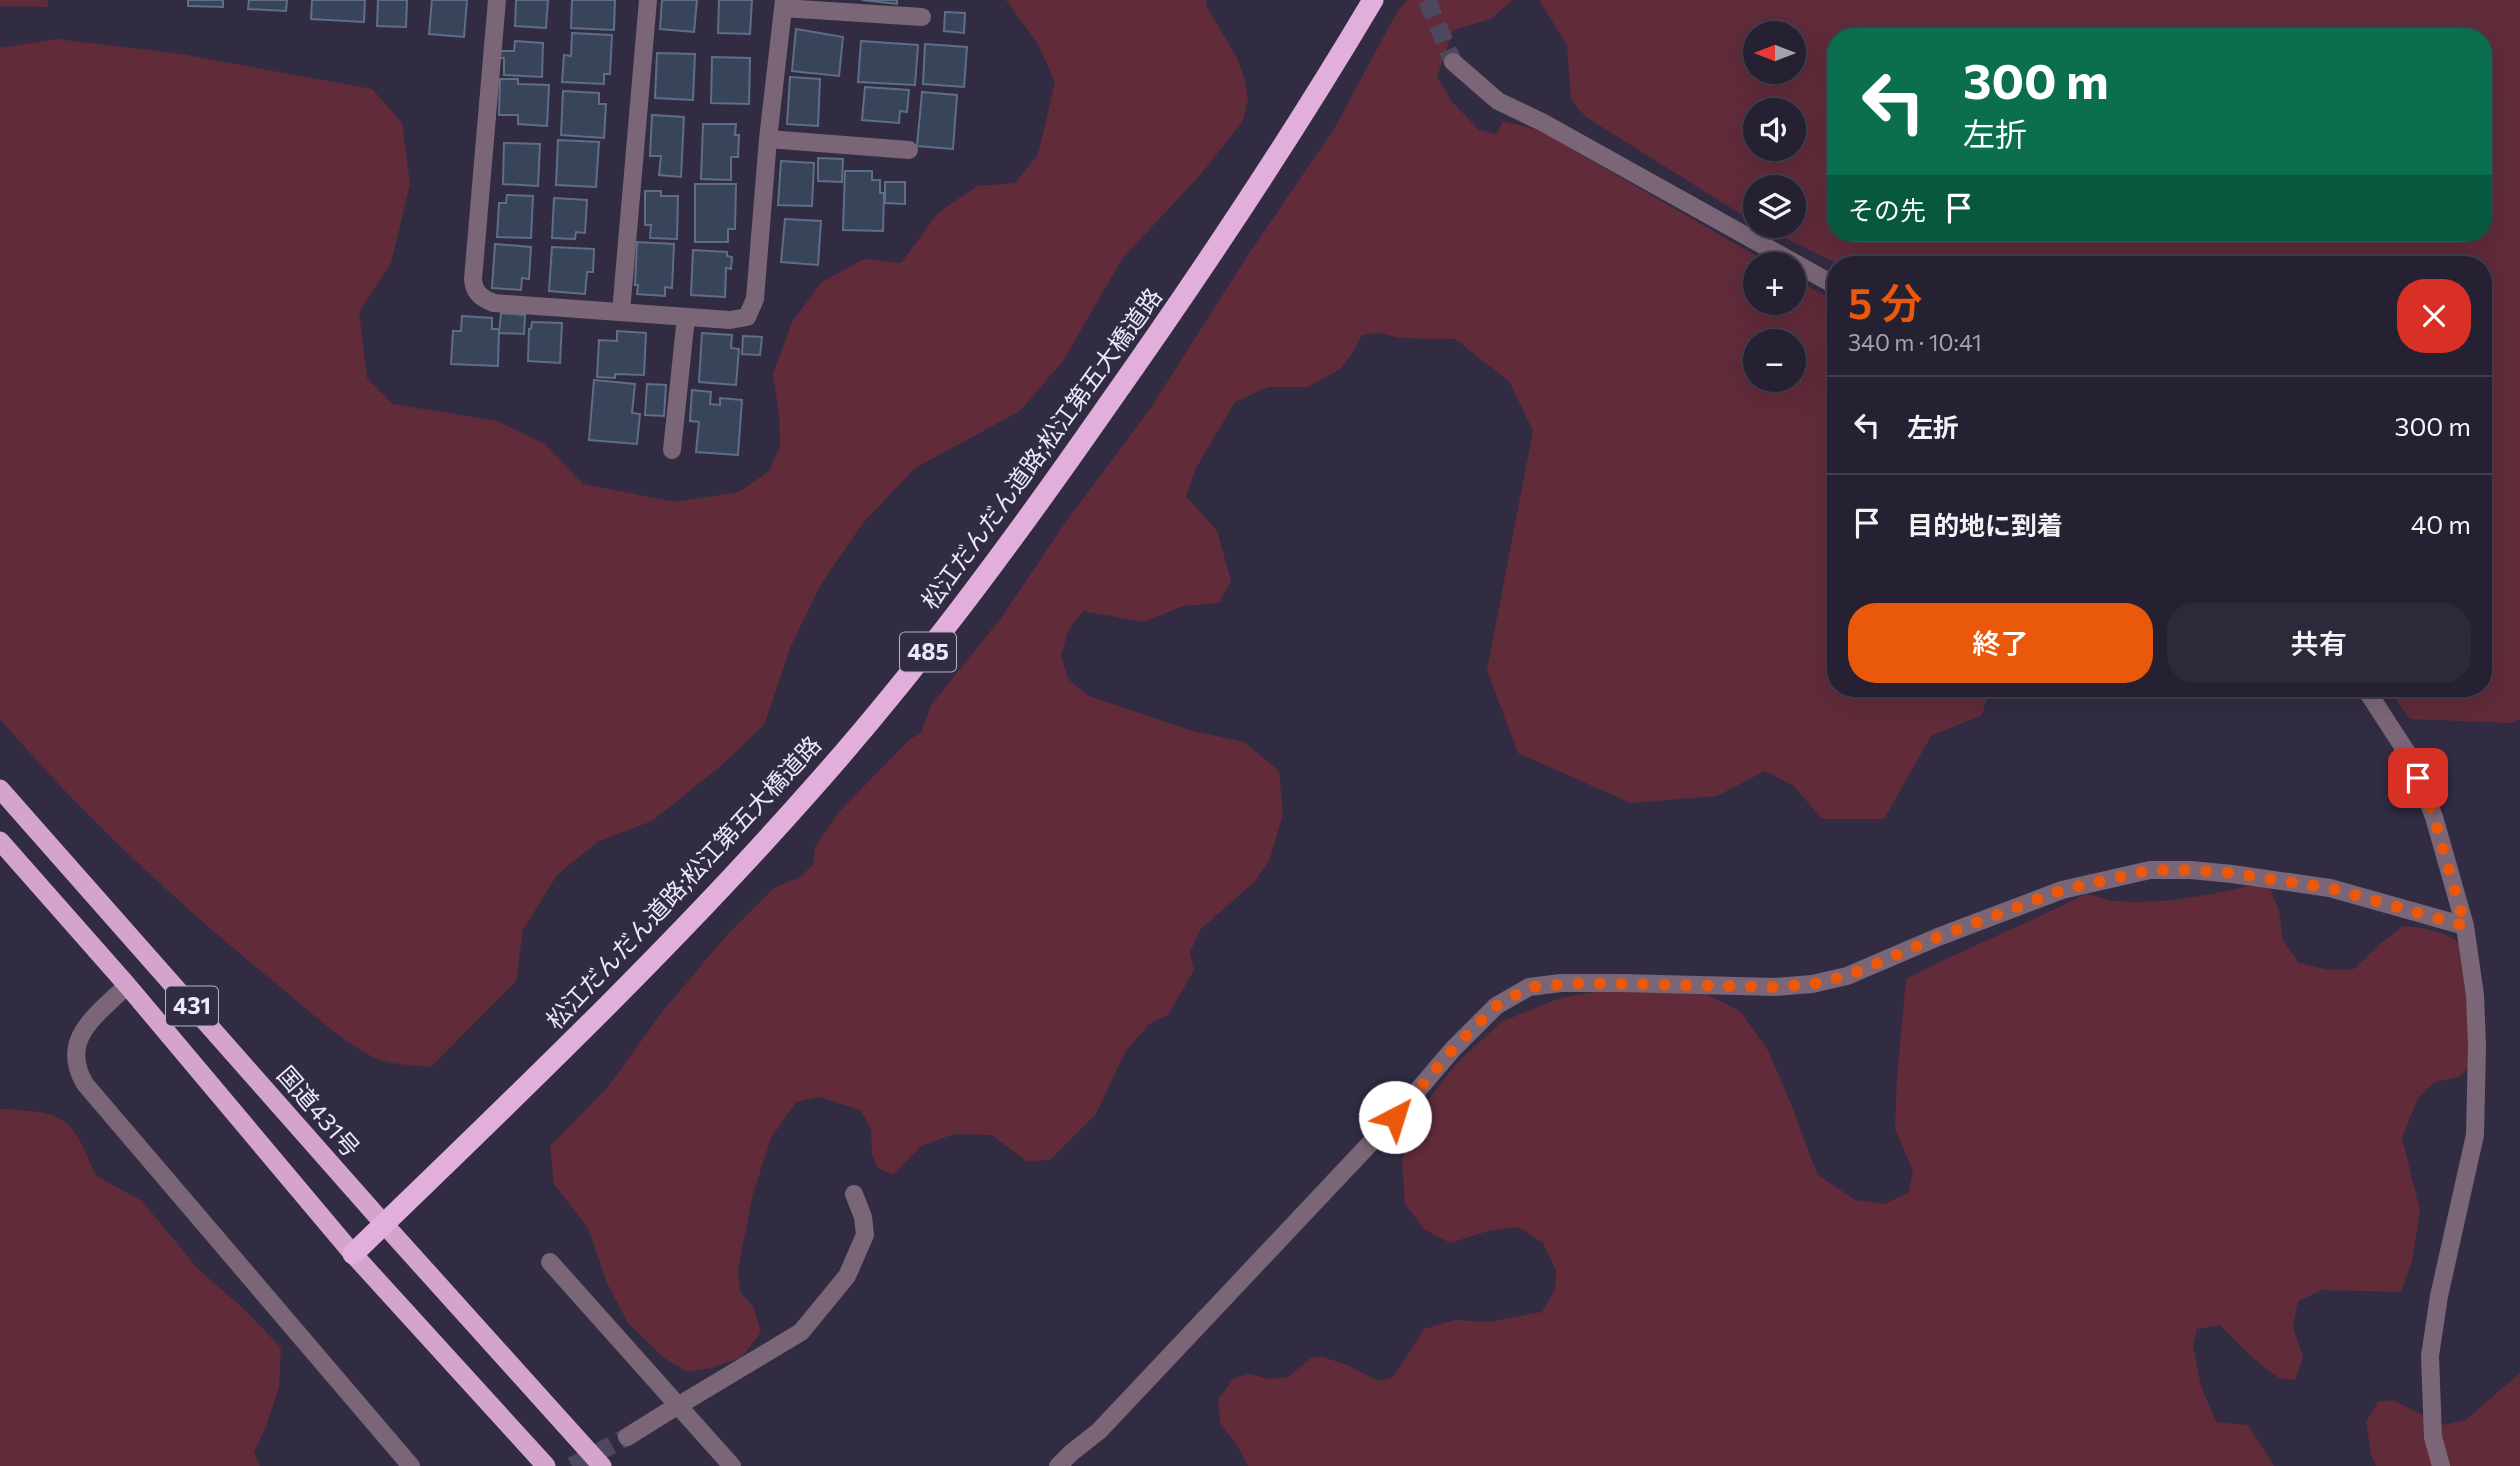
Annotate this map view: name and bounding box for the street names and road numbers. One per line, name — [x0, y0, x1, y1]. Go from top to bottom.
street label: 松江だんだん道路;松江第五大橋道路 — [915, 282, 1167, 614]
road number: 485 — [900, 632, 956, 672]
street label: 松江だんだん道路;松江第五大橋道路 — [539, 730, 826, 1034]
road number: 431 — [166, 987, 218, 1026]
street label: 国道431号 — [272, 1060, 366, 1162]

